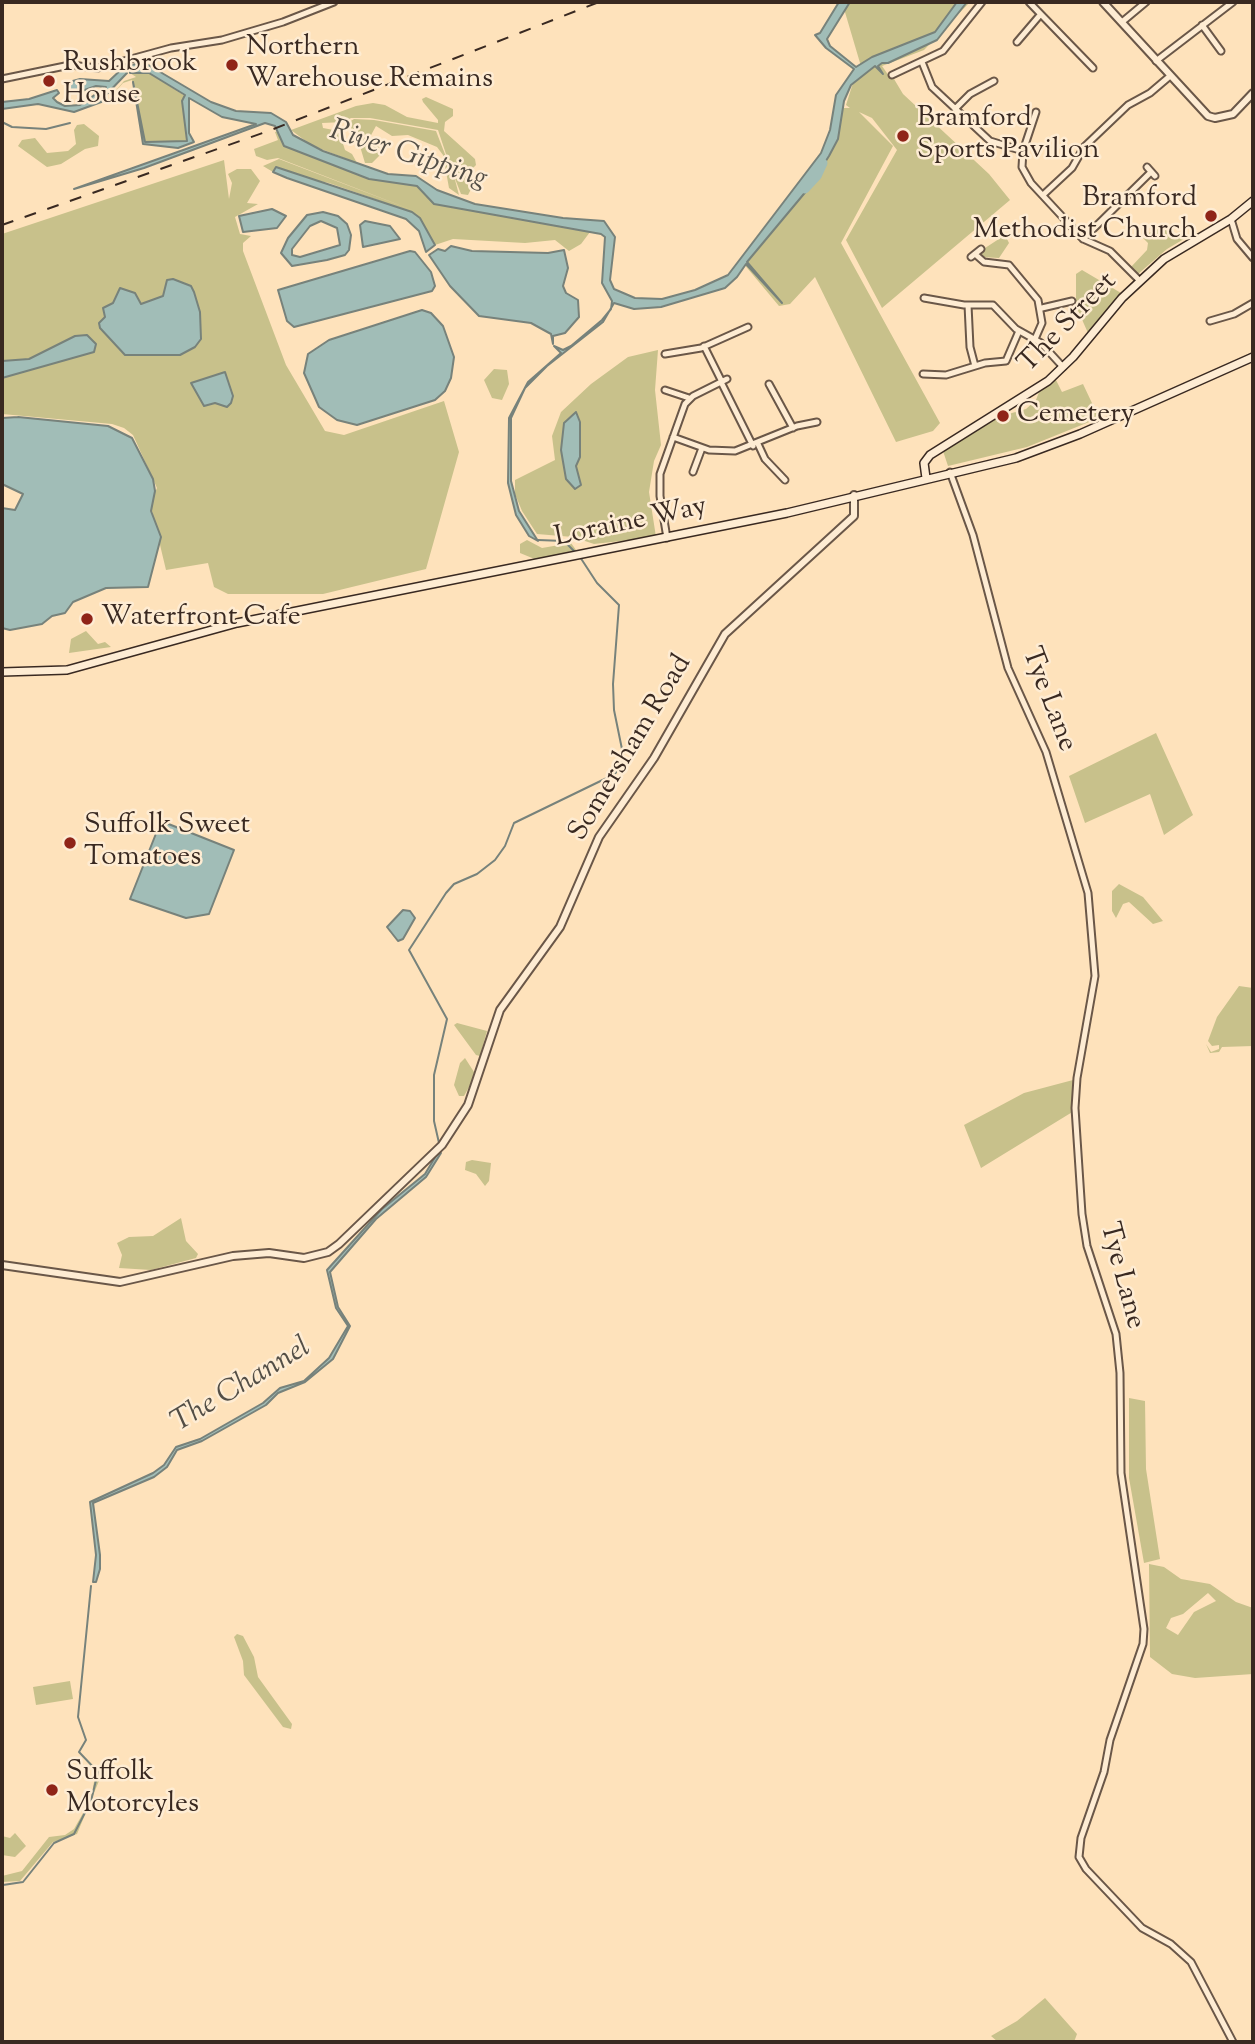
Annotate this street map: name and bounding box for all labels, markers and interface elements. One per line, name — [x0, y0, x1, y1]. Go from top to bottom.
place label: Northern Warehouse Remains — [246, 32, 493, 98]
place label: Rushbrook House — [63, 48, 197, 114]
marker: Northern Warehouse Remains — [224, 57, 240, 73]
marker: Rushbrook House — [41, 73, 57, 89]
place label: Bramford Sports Pavilion — [917, 103, 1100, 169]
water label: River Gipping — [324, 115, 492, 199]
marker: Bramford Sports Pavilion — [895, 128, 911, 144]
place label: Bramford Methodist Church — [973, 183, 1197, 249]
marker: Bramford Methodist Church — [1203, 208, 1219, 224]
street label: The Street — [1013, 267, 1125, 381]
place label: Cemetery — [1017, 399, 1135, 433]
marker: Cemetery — [995, 408, 1011, 424]
street label: Loraine Way — [552, 491, 710, 557]
place label: Waterfront Cafe — [101, 602, 301, 636]
marker: Waterfront Cafe — [79, 611, 95, 627]
street label: Tye Lane — [1012, 643, 1082, 757]
street label: Somersham Road — [563, 650, 701, 848]
place label: Suffolk Sweet Tomatoes — [84, 810, 250, 876]
marker: Suffolk Sweet Tomatoes — [62, 835, 78, 851]
street label: Tye Lane — [1090, 1219, 1150, 1333]
water label: The Channel — [166, 1331, 318, 1443]
place label: Suffolk Motorcyles — [66, 1757, 199, 1823]
marker: Suffolk Motorcyles — [44, 1782, 60, 1798]

